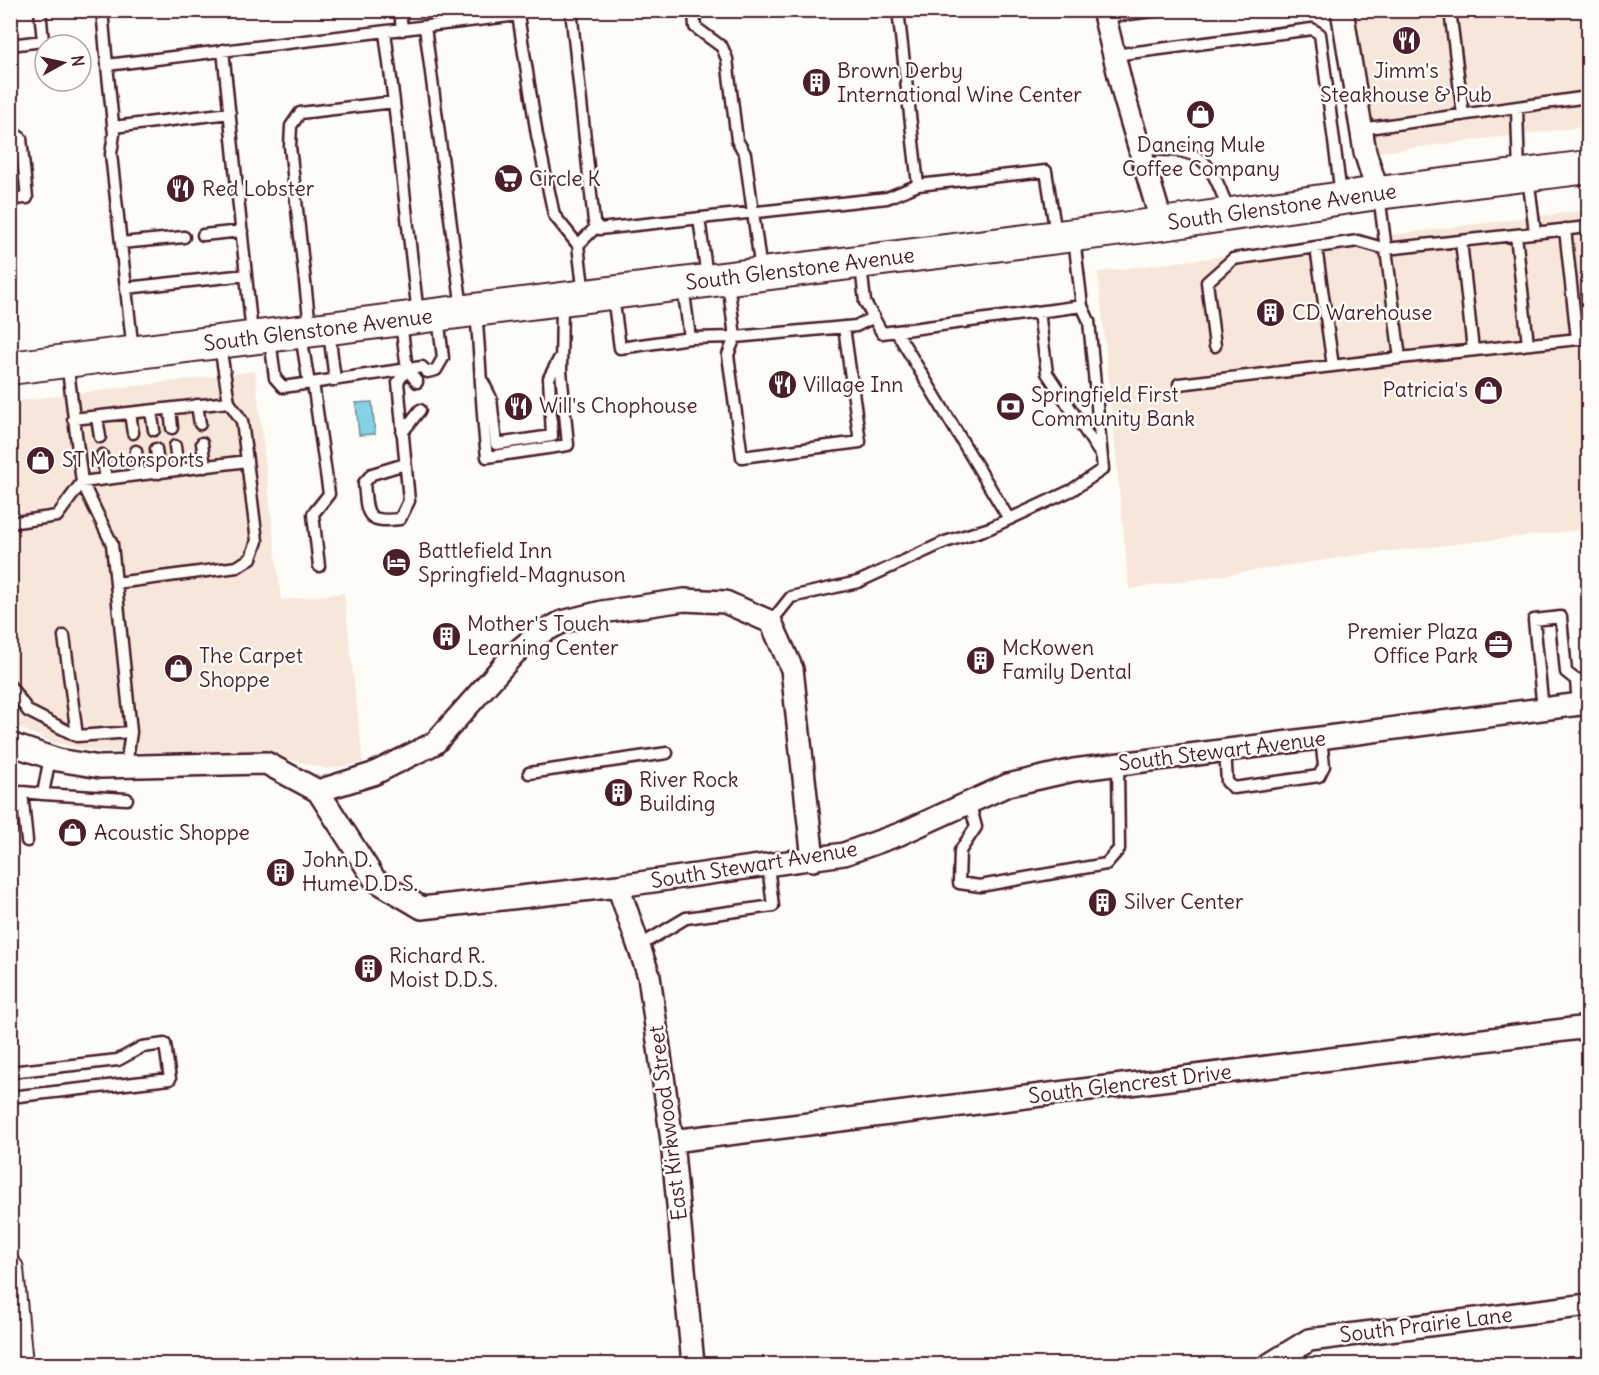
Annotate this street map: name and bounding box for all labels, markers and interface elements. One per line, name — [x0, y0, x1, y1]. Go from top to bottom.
restaurant icon: Jimm's Steakhouse & Pub — [1390, 24, 1422, 56]
north arrow — [33, 33, 93, 93]
text: N — [67, 54, 89, 68]
place label: Brown Derby International Wine Center — [837, 57, 1082, 108]
place label: Jimm's Steakhouse & Pub — [1320, 57, 1492, 108]
building icon: Brown Derby International Wine Center — [800, 67, 832, 99]
shop icon: Dancing Mule Coffee Company — [1185, 98, 1217, 130]
place label: Dancing Mule Coffee Company — [1122, 131, 1280, 182]
supermarket icon: Circle K — [492, 163, 524, 195]
place label: Circle K — [529, 165, 601, 192]
restaurant icon: Red Lobster — [165, 173, 197, 205]
place label: Red Lobster — [202, 175, 315, 202]
street label: South Glenstone Avenue — [1166, 177, 1398, 236]
street label: South Glenstone Avenue — [684, 241, 916, 296]
building icon: CD Warehouse — [1255, 297, 1287, 329]
place label: CD Warehouse — [1292, 299, 1432, 326]
street label: South Glenstone Avenue — [202, 302, 434, 357]
restaurant icon: Village Inn — [766, 369, 798, 401]
place label: Village Inn — [803, 371, 904, 398]
shop icon: Patricia's — [1473, 374, 1505, 406]
place label: Patricia's — [1383, 376, 1468, 403]
place label: Springfield First Community Bank — [1031, 381, 1195, 432]
restaurant icon: Will's Chophouse — [502, 390, 534, 422]
bank icon: Springfield First Community Bank — [994, 391, 1026, 423]
place label: Will's Chophouse — [539, 392, 698, 419]
shop icon: ST Motorsports — [25, 444, 57, 476]
place label: ST Motorsports — [62, 446, 204, 473]
place label: Battlefield Inn Springfield-Magnuson — [418, 537, 626, 588]
hotel icon: Battlefield Inn Springfield-Magnuson — [381, 547, 413, 579]
place label: Mother's Touch Learning Center — [467, 610, 619, 661]
place label: Premier Plaza Office Park — [1347, 618, 1478, 669]
building icon: Mother's Touch Learning Center — [430, 620, 462, 652]
office icon: Premier Plaza Office Park — [1483, 628, 1515, 660]
place label: McKowen Family Dental — [1002, 634, 1132, 685]
place label: The Carpet Shoppe — [199, 642, 303, 693]
building icon: McKowen Family Dental — [965, 644, 997, 676]
shop icon: The Carpet Shoppe — [162, 652, 194, 684]
street label: South Stewart Avenue — [1117, 724, 1327, 777]
place label: River Rock Building — [639, 766, 739, 817]
building icon: River Rock Building — [602, 776, 634, 808]
shop icon: Acoustic Shoppe — [57, 817, 89, 849]
place label: Acoustic Shoppe — [94, 819, 250, 846]
street label: South Stewart Avenue — [649, 835, 859, 894]
place label: John D. Hume D.D.S. — [302, 846, 418, 897]
building icon: John D. Hume D.D.S. — [265, 856, 297, 888]
building icon: Silver Center — [1087, 886, 1119, 918]
place label: Silver Center — [1124, 888, 1244, 915]
place label: Richard R. Moist D.D.S. — [389, 942, 498, 993]
building icon: Richard R. Moist D.D.S. — [352, 952, 384, 984]
street label: East Kirkwood Street — [642, 1024, 693, 1222]
street label: South Glencrest Drive — [1027, 1058, 1233, 1109]
street label: South Prairie Lane — [1338, 1301, 1514, 1349]

